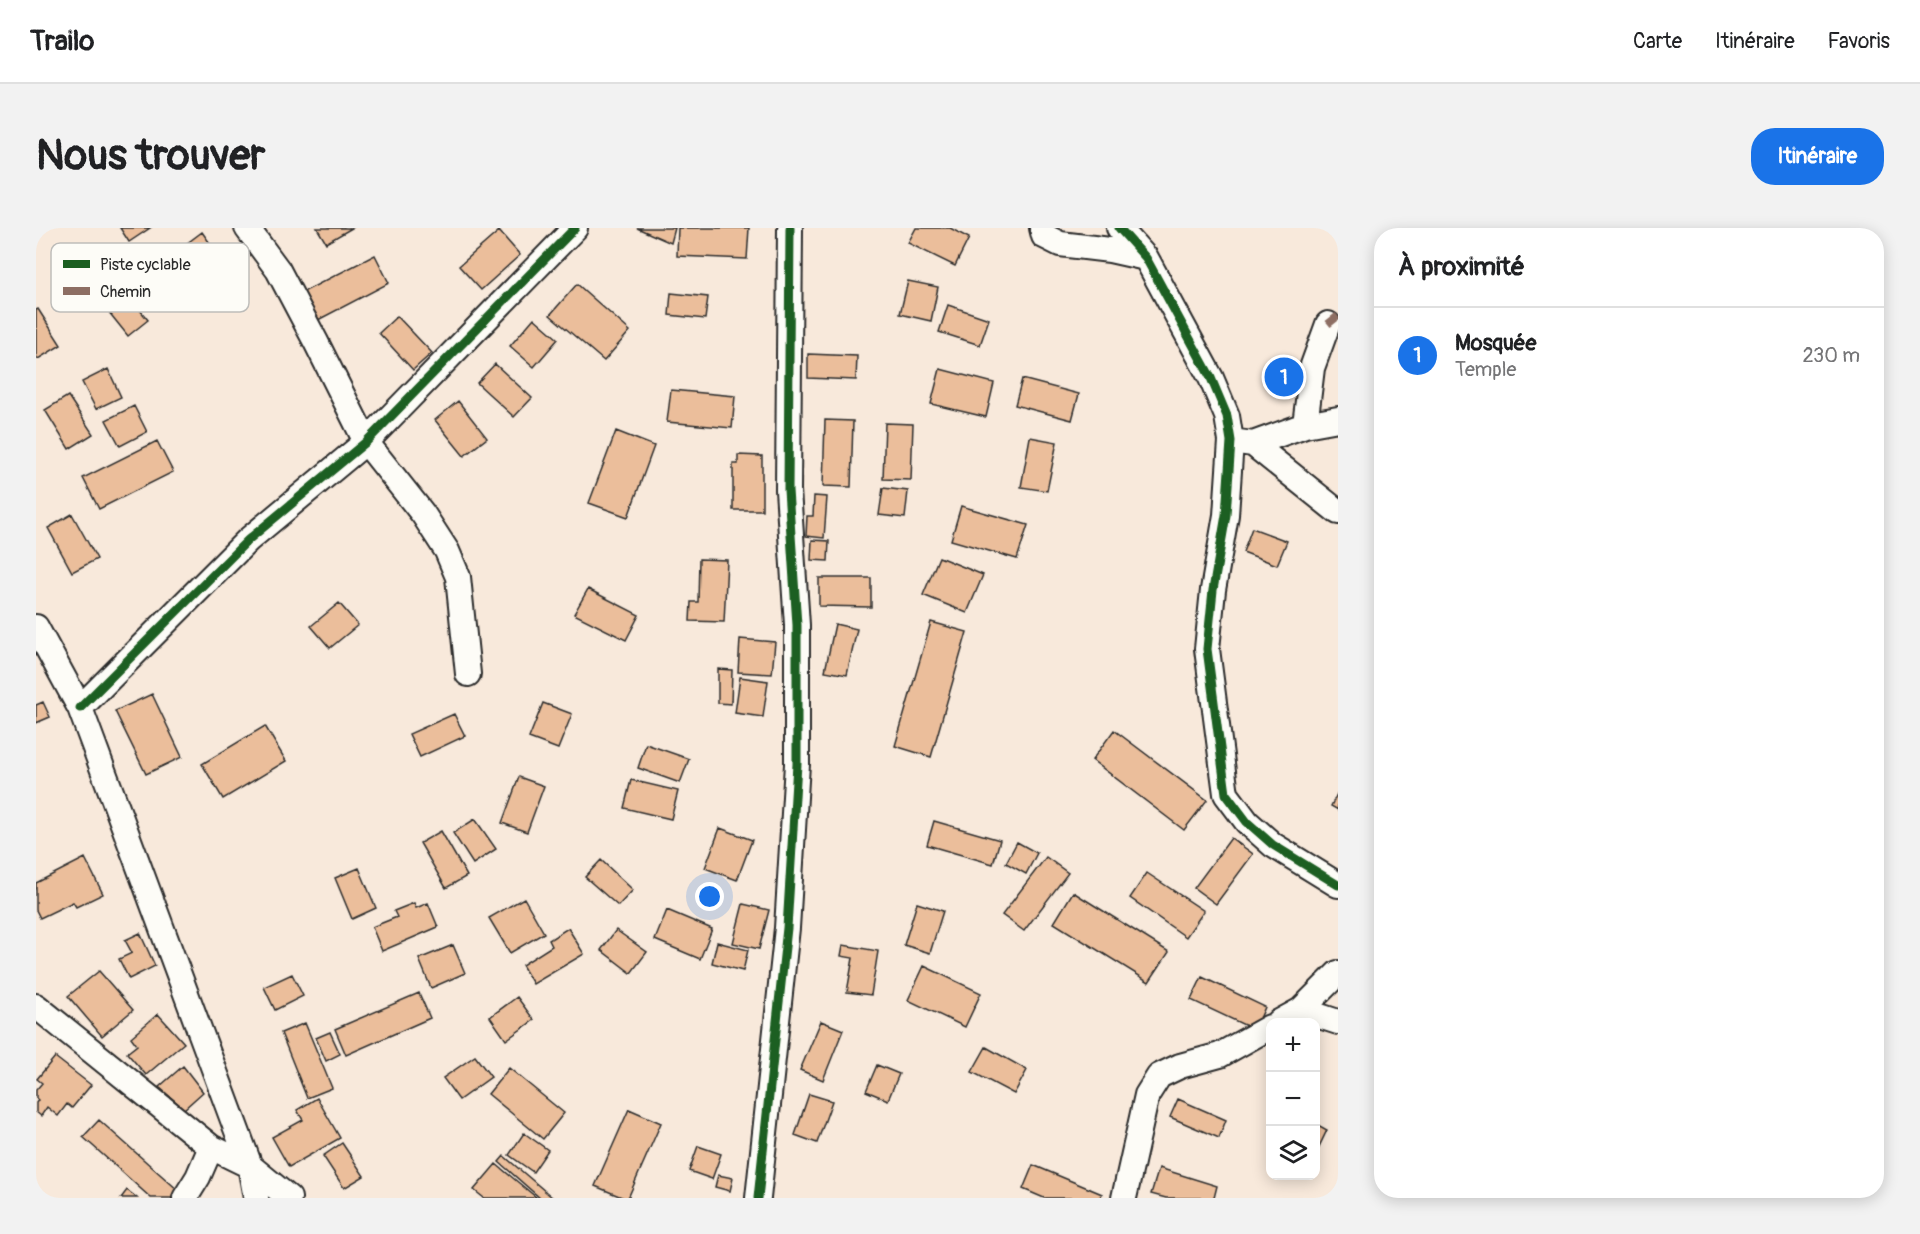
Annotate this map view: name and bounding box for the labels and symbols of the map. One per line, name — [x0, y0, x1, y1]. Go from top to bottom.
legend — [51, 243, 249, 312]
text: Piste cyclable — [100, 255, 191, 275]
text: Chemin — [100, 282, 151, 302]
pin: 1 — [1264, 354, 1304, 400]
your location — [695, 882, 724, 911]

